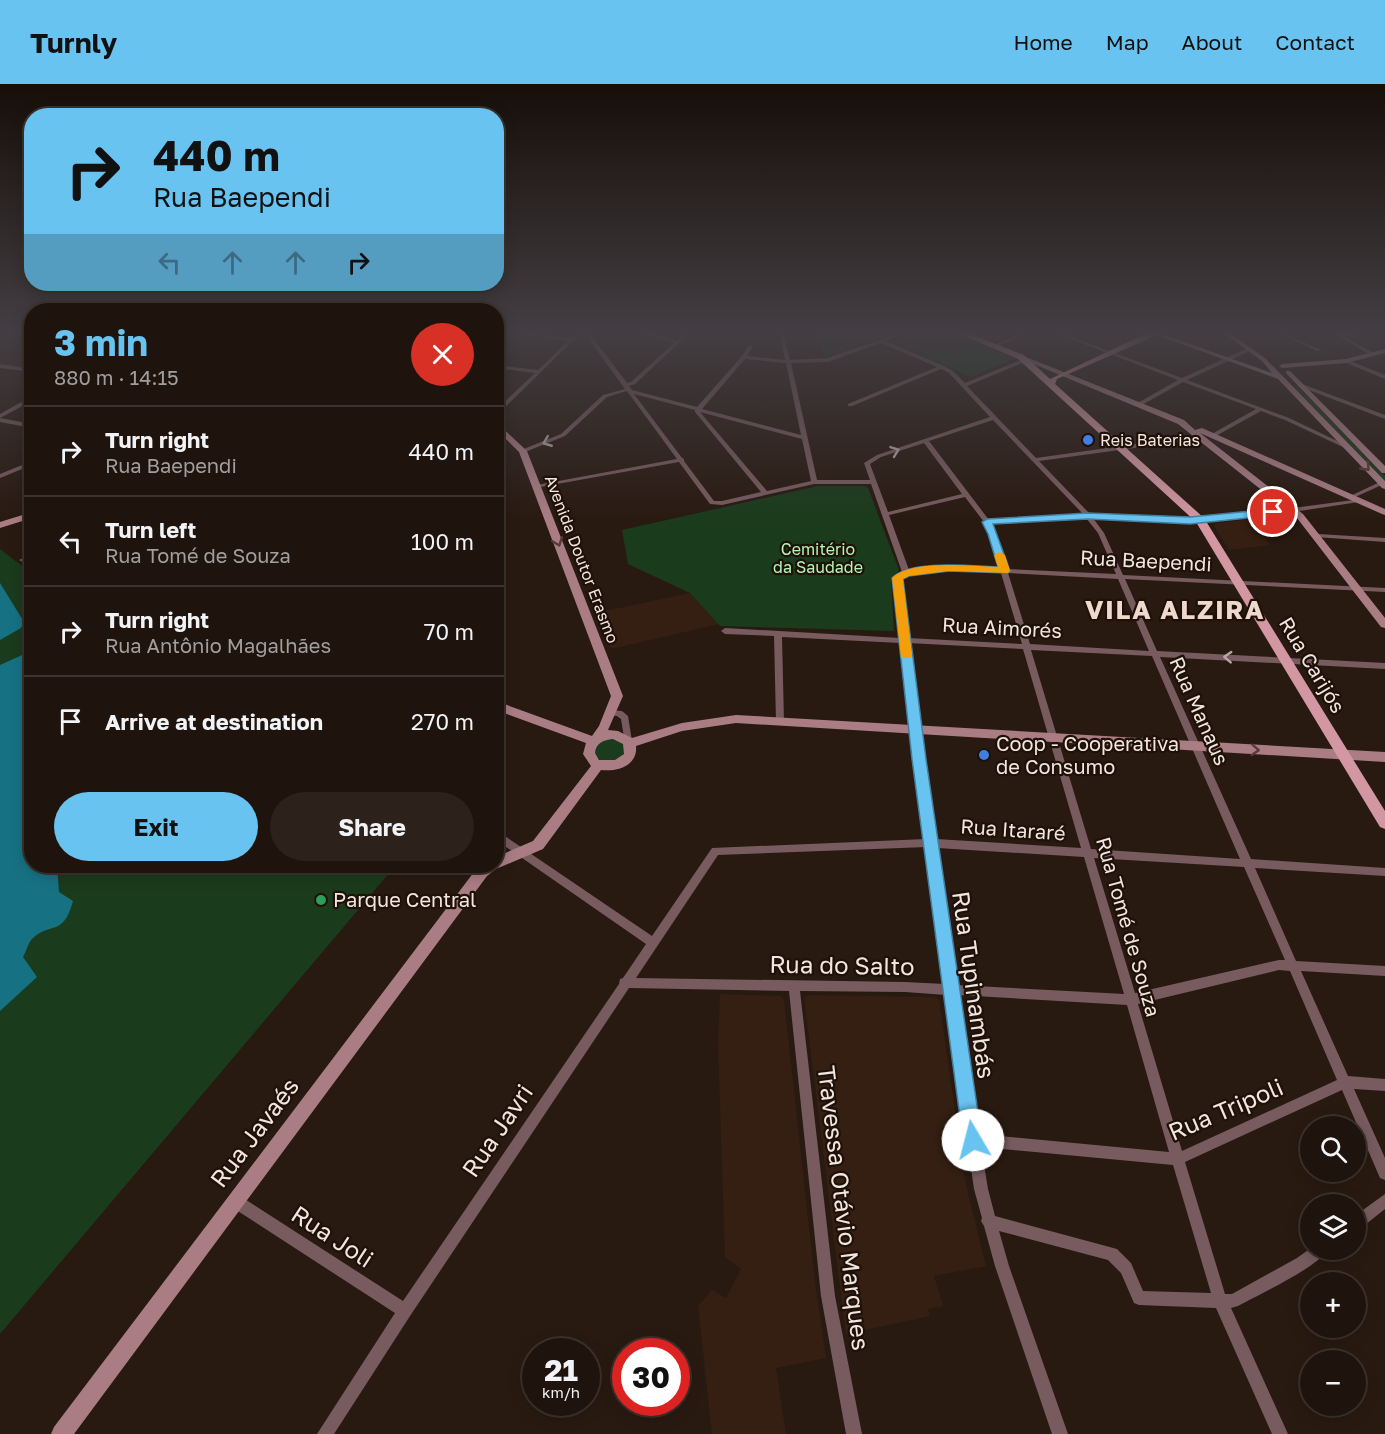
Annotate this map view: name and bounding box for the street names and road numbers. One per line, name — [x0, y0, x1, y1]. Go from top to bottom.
street label: Avenida Doutor Erasmo — [541, 472, 623, 646]
street label: Rua Baependi — [1080, 545, 1212, 575]
street label: Rua Aimorés — [942, 612, 1063, 642]
street label: Rua Carijós — [1275, 612, 1351, 717]
street label: Rua Manaus — [1165, 653, 1235, 769]
street label: Rua Itararé — [960, 813, 1066, 845]
street label: Rua Tomé de Souza — [1092, 834, 1166, 1019]
street label: Rua Tupinambás — [947, 889, 1002, 1080]
street label: Rua do Salto — [769, 949, 915, 980]
street label: Travessa Otávio Marques — [813, 1064, 876, 1352]
street label: Rua Tripoli — [1164, 1071, 1287, 1146]
street label: Rua Javaés — [203, 1072, 304, 1192]
street label: Rua Javri — [455, 1078, 538, 1182]
street label: Rua Joli — [286, 1199, 379, 1273]

